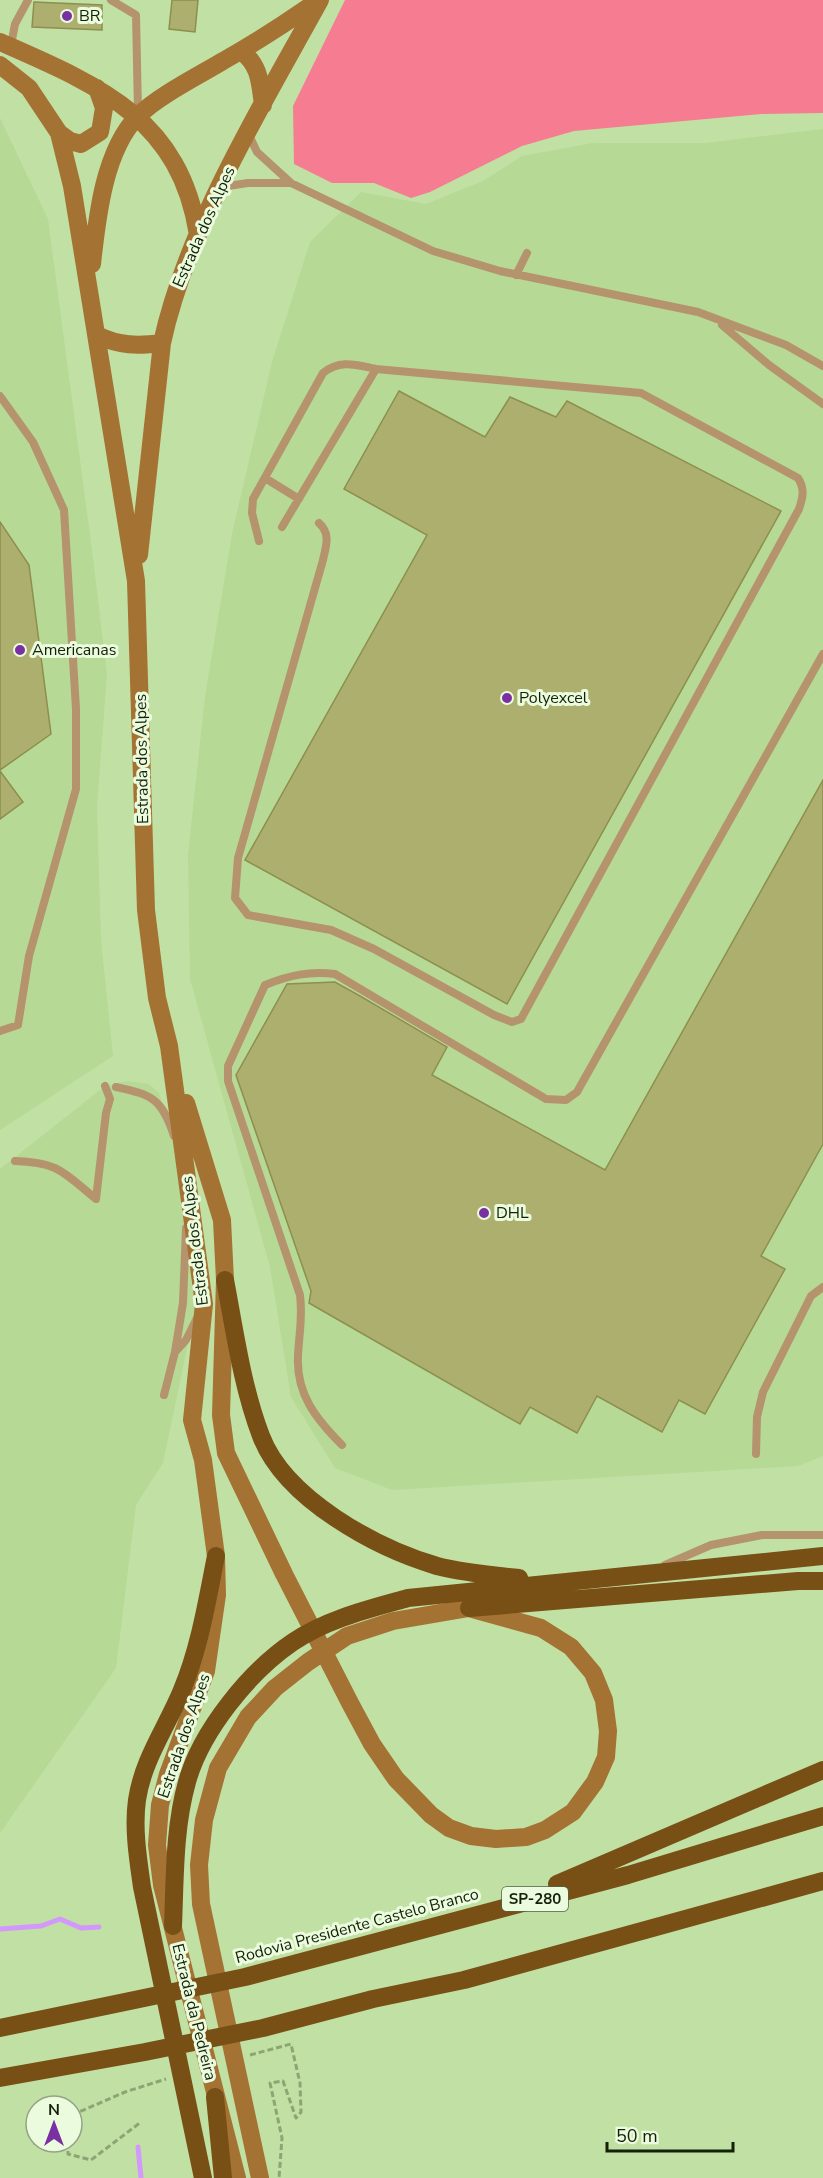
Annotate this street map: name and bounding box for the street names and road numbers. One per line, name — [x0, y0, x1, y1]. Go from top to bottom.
street label: Estrada dos Alpes — [167, 163, 241, 291]
street label: Estrada dos Alpes — [130, 694, 154, 824]
street label: Estrada dos Alpes — [176, 1175, 214, 1307]
street label: Estrada dos Alpes — [152, 1671, 216, 1801]
street label: Rodovia Presidente Castelo Branco — [233, 1883, 481, 1969]
road number: SP-280 — [502, 1887, 568, 1911]
street label: Estrada da Pedreira — [166, 1941, 222, 2083]

